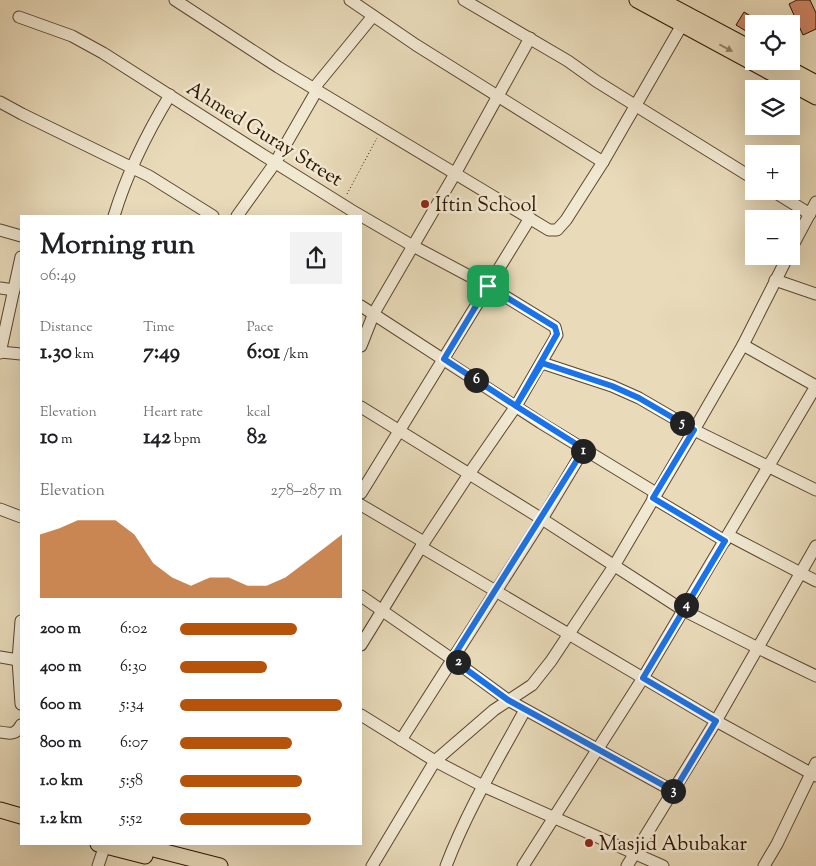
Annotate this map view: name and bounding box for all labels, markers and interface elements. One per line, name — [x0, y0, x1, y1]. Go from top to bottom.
map controls — [745, 15, 800, 265]
button: locate — [745, 15, 800, 70]
one-way arrow — [719, 44, 733, 53]
street label: Ahmed Guray Street — [180, 75, 348, 195]
button: layers — [745, 80, 800, 135]
button: + — [745, 145, 800, 200]
place label: Iftin School — [435, 192, 537, 221]
marker: Iftin School — [419, 198, 431, 210]
button: − — [745, 210, 800, 265]
text: Morning run — [40, 226, 195, 266]
button: share — [290, 232, 342, 284]
text: 06:49 — [40, 265, 76, 288]
pin — [467, 265, 509, 307]
icon: arrive — [474, 272, 502, 300]
text: Distance — [40, 318, 93, 338]
text: Time — [143, 318, 174, 338]
text: Pace — [247, 318, 273, 338]
text: 1.30 — [40, 338, 72, 368]
text: 7:49 — [143, 338, 180, 368]
text: 6:01 — [247, 338, 280, 368]
text: km — [72, 345, 94, 365]
text: /km — [280, 345, 308, 365]
pin: 6 — [464, 368, 488, 392]
text: 6 — [473, 370, 480, 390]
text: Elevation — [40, 403, 97, 423]
text: Heart rate — [143, 403, 203, 423]
text: kcal — [247, 403, 271, 423]
pin: 5 — [670, 410, 694, 436]
text: 5 — [680, 413, 685, 433]
text: 10 — [40, 423, 58, 453]
text: 142 — [143, 423, 171, 453]
text: 82 — [247, 423, 267, 453]
text: m — [58, 430, 73, 450]
text: bpm — [171, 430, 201, 450]
pin: 1 — [570, 438, 596, 464]
text: 1 — [581, 441, 586, 461]
text: Elevation — [40, 480, 105, 503]
text: 278–287 m — [271, 480, 342, 503]
pin: 4 — [674, 592, 698, 618]
text: 4 — [683, 595, 690, 615]
text: 200 m — [40, 618, 81, 641]
text: 6:02 — [120, 618, 148, 641]
pin: 2 — [446, 650, 470, 674]
text: 2 — [455, 652, 462, 672]
text: 400 m — [40, 656, 82, 679]
text: 6:30 — [120, 656, 147, 679]
text: 600 m — [40, 694, 82, 717]
text: 5:34 — [120, 694, 144, 717]
text: 800 m — [40, 732, 82, 755]
text: 6:07 — [120, 732, 148, 755]
text: 1.0 km — [40, 770, 83, 793]
text: 5:58 — [120, 770, 143, 793]
pin: 3 — [660, 778, 686, 804]
text: 3 — [671, 781, 676, 801]
text: 1.2 km — [40, 808, 82, 831]
text: 5:52 — [120, 808, 143, 831]
place label: Masjid Abubakar — [599, 831, 748, 860]
marker: Masjid Abubakar — [583, 837, 595, 849]

